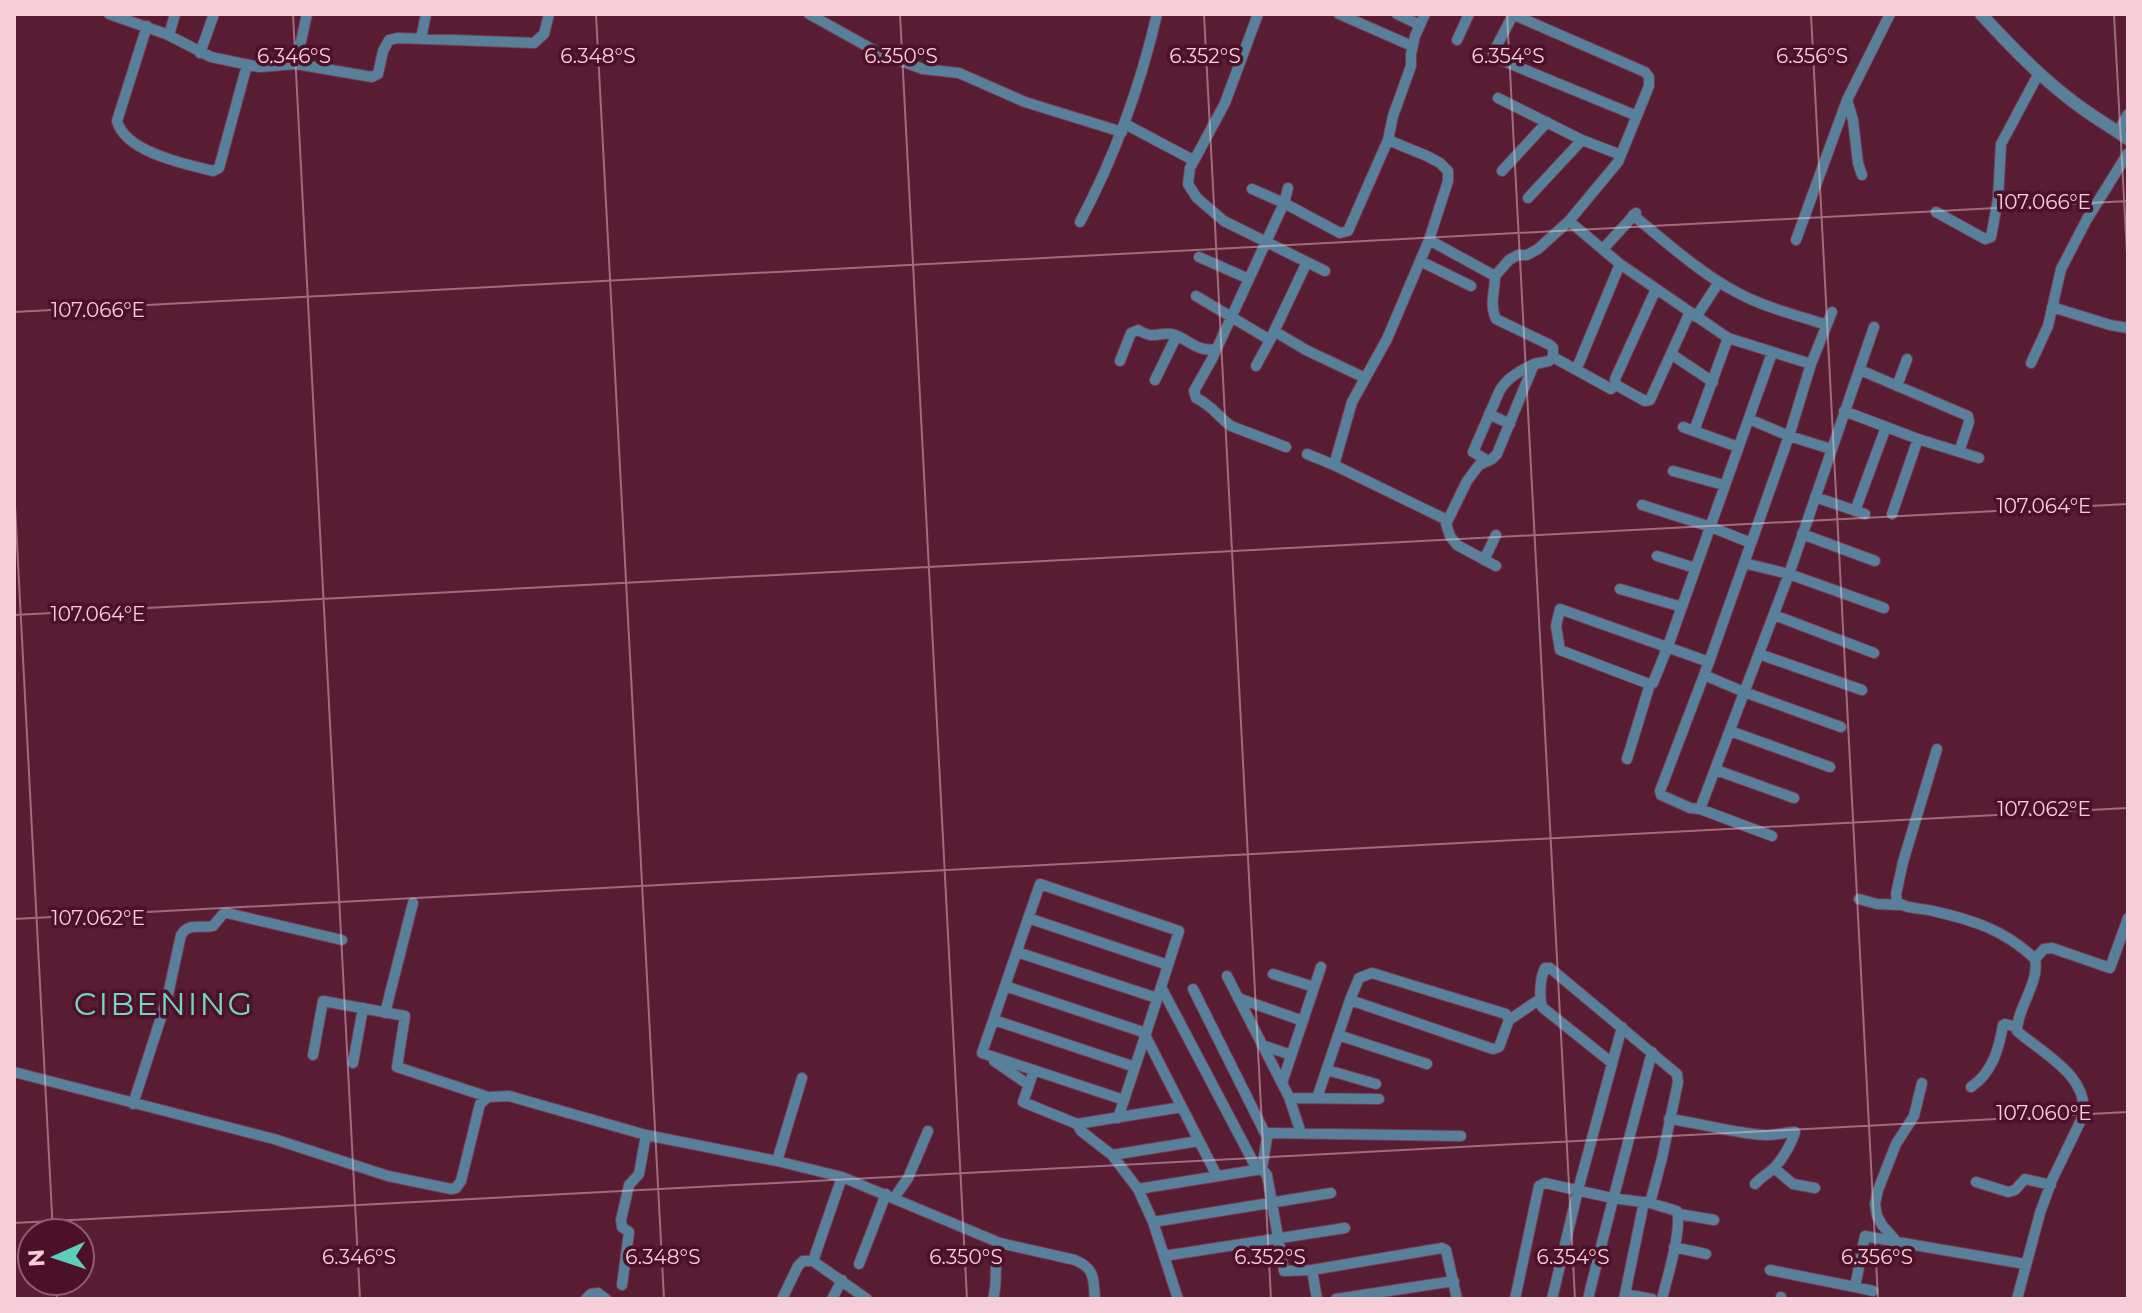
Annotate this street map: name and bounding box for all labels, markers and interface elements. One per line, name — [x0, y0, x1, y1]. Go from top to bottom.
text: 6.346°S — [257, 44, 331, 68]
text: 6.348°S — [560, 44, 636, 68]
text: 6.350°S — [864, 44, 938, 68]
text: 6.352°S — [1169, 44, 1241, 68]
text: 6.354°S — [1472, 44, 1544, 68]
text: 6.356°S — [1776, 44, 1848, 68]
text: 107.066°E — [1997, 190, 2091, 214]
text: 107.066°E — [51, 298, 145, 322]
text: 107.064°E — [1997, 494, 2091, 518]
text: 107.064°E — [51, 602, 145, 626]
text: 107.062°E — [1997, 797, 2091, 821]
text: 107.062°E — [51, 906, 145, 930]
district label: CIBENING — [74, 984, 254, 1023]
text: 107.060°E — [1996, 1101, 2092, 1125]
north arrow — [16, 1217, 96, 1297]
text: 6.346°S — [322, 1245, 396, 1269]
text: 6.348°S — [625, 1245, 701, 1269]
text: 6.350°S — [929, 1245, 1003, 1269]
text: 6.352°S — [1234, 1245, 1306, 1269]
text: 6.354°S — [1537, 1245, 1609, 1269]
text: 6.356°S — [1841, 1245, 1913, 1269]
text: N — [23, 1248, 50, 1268]

